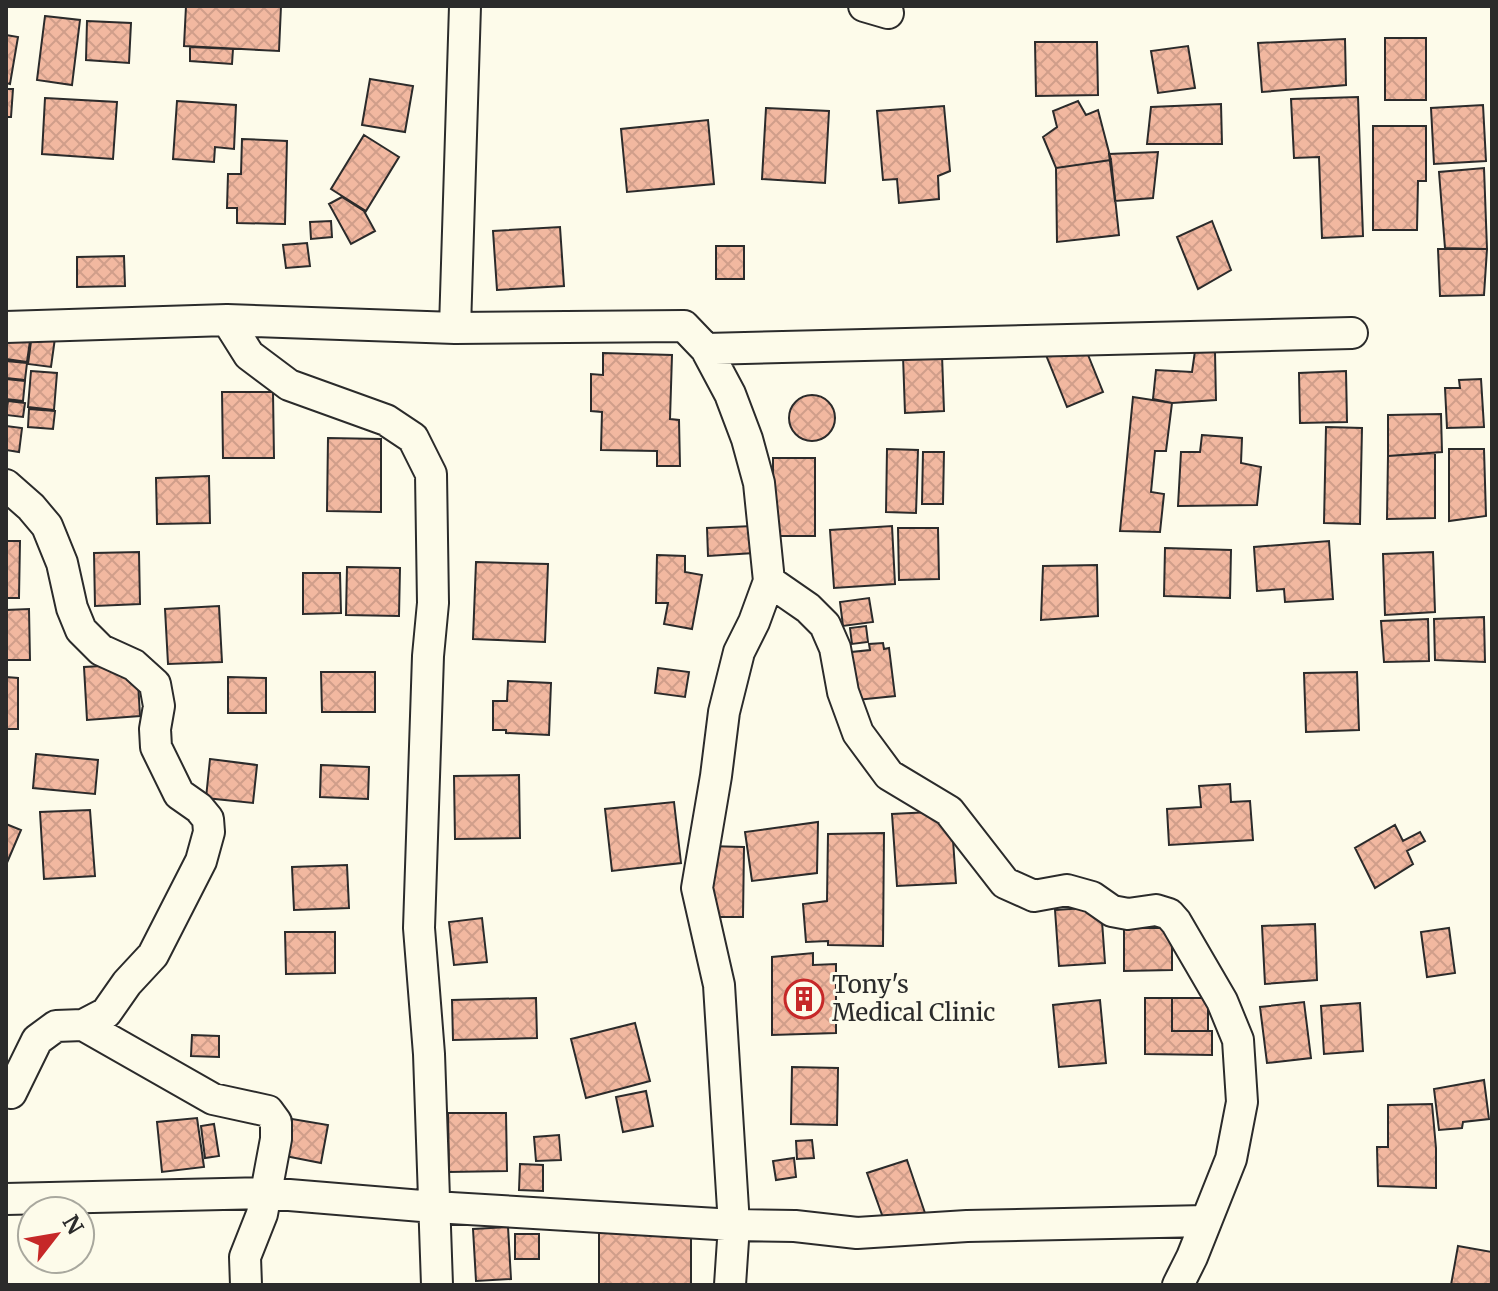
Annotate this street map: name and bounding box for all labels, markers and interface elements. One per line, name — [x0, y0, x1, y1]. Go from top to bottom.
place label: Tony's Medical Clinic — [832, 969, 995, 1028]
building icon: Tony's Medical Clinic — [783, 978, 825, 1020]
north arrow — [16, 1195, 96, 1275]
text: N — [57, 1210, 90, 1240]

